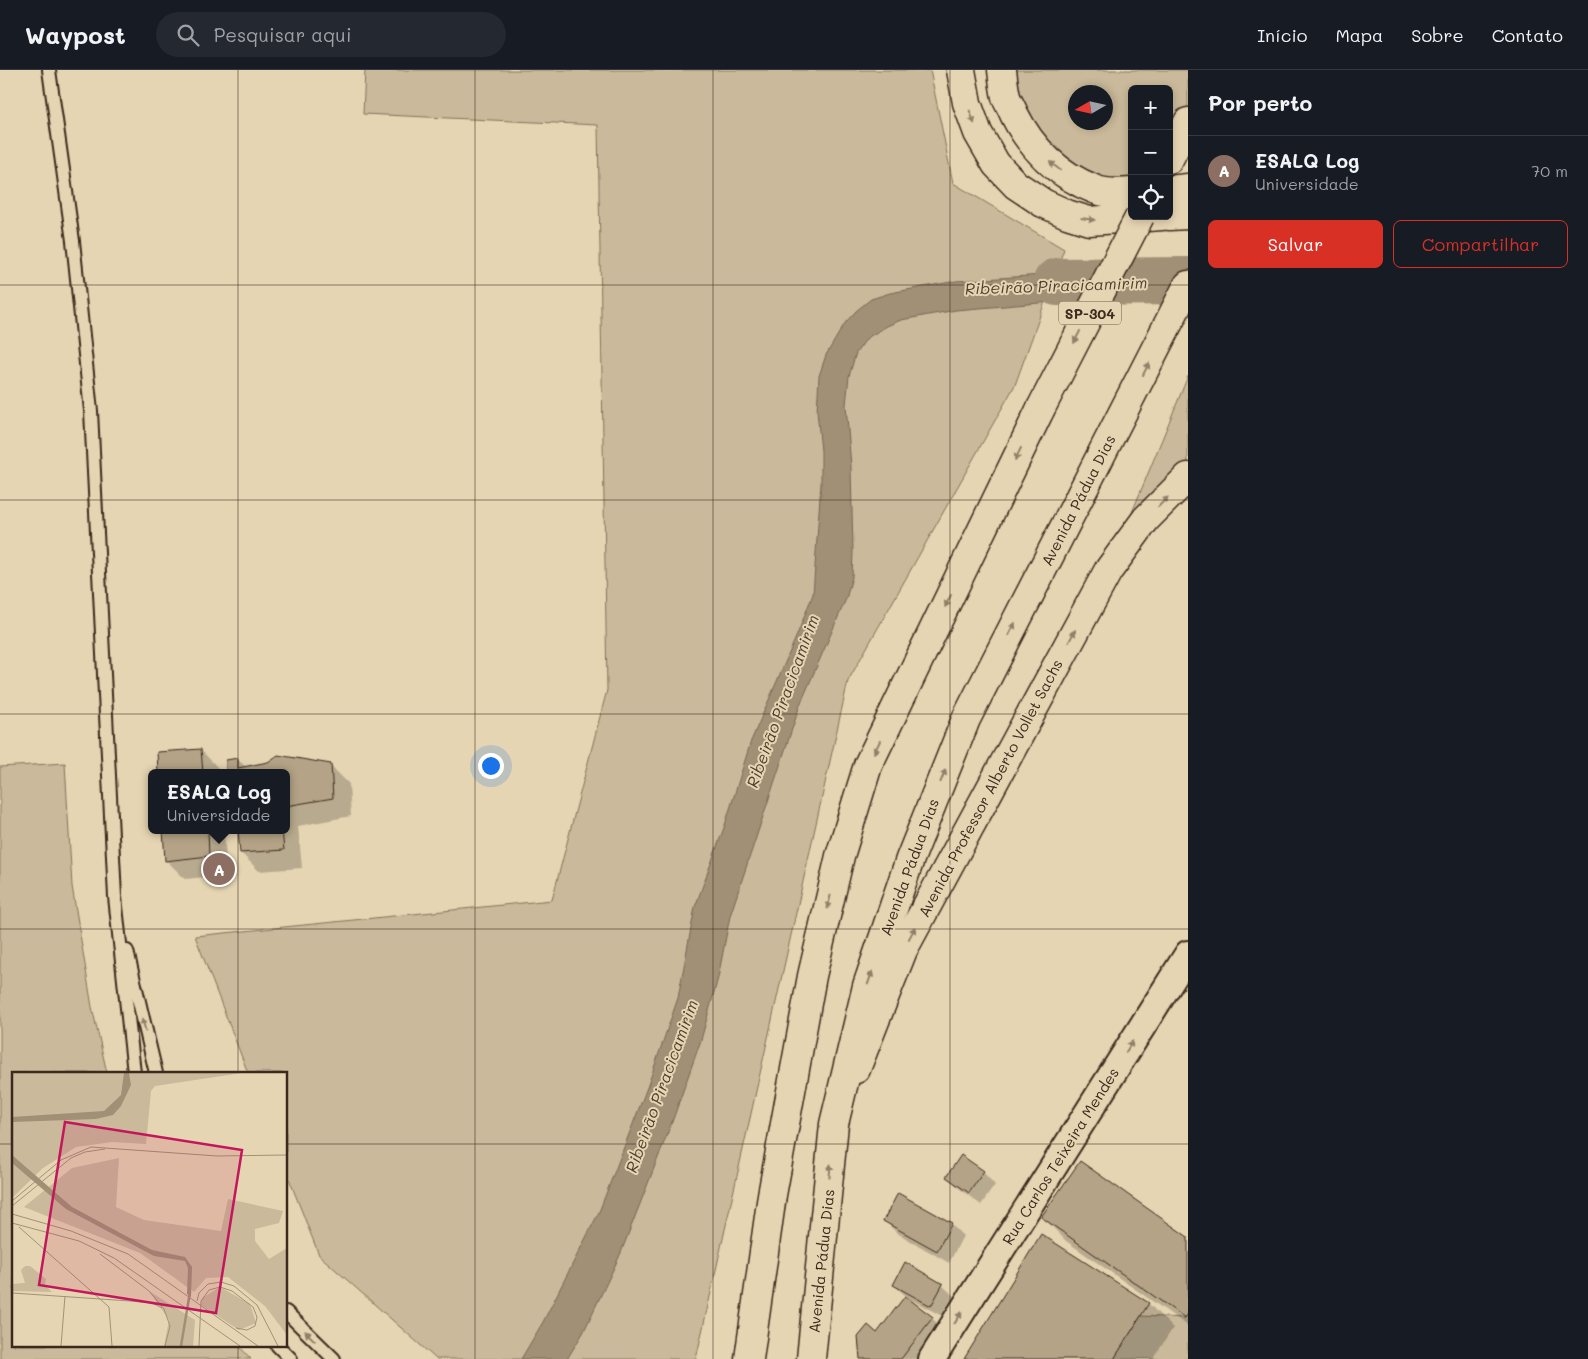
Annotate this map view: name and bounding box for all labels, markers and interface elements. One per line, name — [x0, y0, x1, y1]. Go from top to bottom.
search box — [156, 12, 506, 57]
text: Waypost — [25, 19, 126, 50]
icon: search — [174, 21, 202, 49]
text: Pesquisar aqui — [214, 22, 352, 47]
text: Início — [1257, 23, 1307, 47]
text: Mapa — [1335, 23, 1383, 47]
text: Sobre — [1411, 23, 1464, 47]
text: Contato — [1492, 23, 1563, 47]
north arrow — [1068, 85, 1113, 130]
map controls — [1128, 85, 1173, 220]
button: + — [1128, 85, 1173, 130]
text: Por perto — [1208, 89, 1312, 116]
one-way arrow — [969, 110, 976, 125]
button: − — [1128, 130, 1173, 175]
text: ESALQ Log — [1255, 148, 1359, 173]
one-way arrow — [1049, 160, 1062, 171]
text: A — [1218, 160, 1230, 181]
text: 70 m — [1531, 160, 1568, 181]
text: Universidade — [1255, 173, 1359, 194]
button: locate — [1128, 175, 1173, 220]
one-way arrow — [1081, 215, 1097, 223]
button: Salvar — [1208, 220, 1383, 268]
button: Compartilhar — [1393, 220, 1568, 268]
water label: Ribeirão Piracicamirim — [964, 271, 1148, 299]
road number: SP-304 — [1059, 302, 1121, 324]
one-way arrow — [1073, 330, 1081, 345]
one-way arrow — [1142, 362, 1150, 376]
street label: Avenida Pádua Dias — [1036, 431, 1120, 569]
one-way arrow — [1014, 447, 1022, 461]
one-way arrow — [1157, 496, 1169, 508]
one-way arrow — [944, 593, 952, 608]
water label: Ribeirão Piracicamirim — [741, 612, 823, 790]
one-way arrow — [1008, 622, 1016, 636]
one-way arrow — [1068, 629, 1077, 643]
street label: Avenida Professor Alberto Vollet Sachs — [913, 656, 1067, 920]
one-way arrow — [873, 740, 881, 754]
your location — [478, 753, 504, 779]
one-way arrow — [939, 768, 947, 783]
popup — [148, 769, 290, 834]
text: ESALQ Log — [167, 779, 271, 804]
street label: Avenida Pádua Dias — [875, 796, 943, 938]
text: Universidade — [167, 804, 271, 825]
pin: A — [203, 850, 235, 888]
one-way arrow — [825, 894, 833, 909]
one-way arrow — [908, 926, 916, 940]
one-way arrow — [866, 970, 874, 985]
water label: Ribeirão Piracicamirim — [620, 997, 702, 1175]
one-way arrow — [140, 1018, 148, 1033]
one-way arrow — [1124, 1041, 1133, 1054]
street label: Rua Carlos Teixeira Mendes — [997, 1064, 1123, 1248]
inset map — [12, 1072, 288, 1346]
one-way arrow — [826, 1163, 834, 1179]
street label: Avenida Pádua Dias — [803, 1188, 839, 1334]
one-way arrow — [953, 1311, 962, 1324]
one-way arrow — [304, 1330, 316, 1342]

